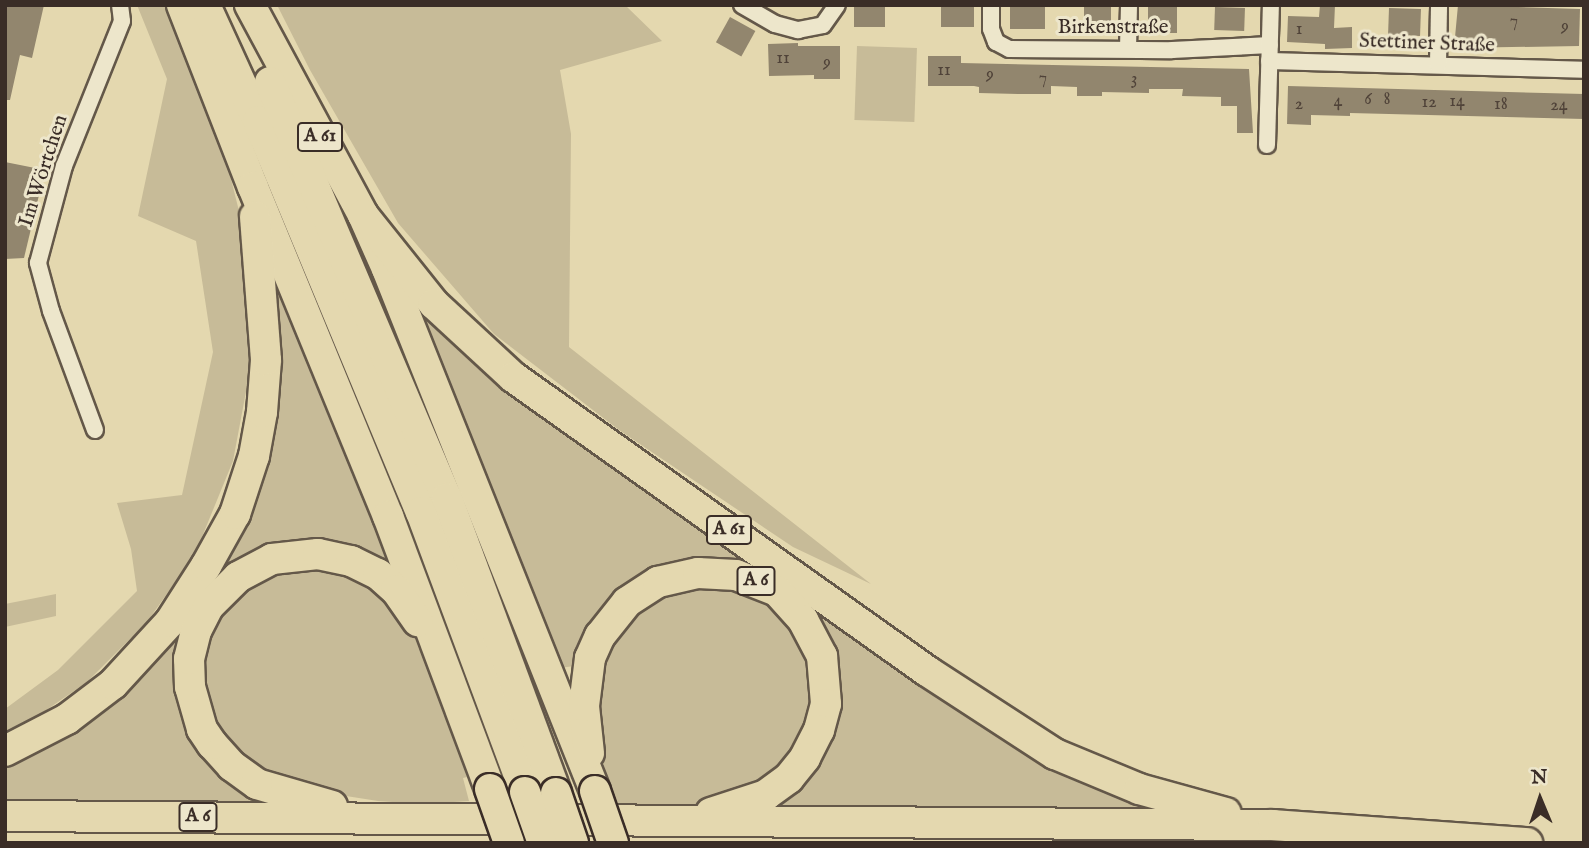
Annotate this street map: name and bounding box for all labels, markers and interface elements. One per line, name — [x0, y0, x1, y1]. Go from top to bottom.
house number: 7 — [1510, 11, 1518, 33]
street label: Birkenstraße — [1058, 15, 1168, 41]
house number: 9 — [1561, 16, 1569, 38]
house number: 1 — [1296, 19, 1302, 41]
street label: Stettiner Straße — [1359, 29, 1495, 59]
house number: 11 — [776, 48, 790, 70]
house number: 9 — [823, 52, 831, 74]
house number: 11 — [937, 60, 951, 82]
house number: 9 — [986, 64, 994, 86]
house number: 7 — [1039, 68, 1047, 90]
house number: 3 — [1131, 69, 1137, 91]
house number: 6 — [1364, 89, 1372, 111]
house number: 8 — [1383, 89, 1391, 111]
house number: 4 — [1334, 91, 1342, 113]
house number: 14 — [1449, 91, 1465, 113]
house number: 12 — [1421, 92, 1437, 114]
house number: 2 — [1295, 94, 1303, 116]
house number: 18 — [1494, 94, 1508, 116]
house number: 24 — [1550, 95, 1568, 117]
street label: Im Wörtchen — [14, 112, 74, 230]
road number: A 61 — [296, 122, 344, 153]
road number: A 61 — [704, 514, 754, 545]
road number: A 6 — [735, 566, 777, 596]
north arrow — [1505, 764, 1575, 834]
text: N — [1531, 766, 1548, 790]
road number: A 6 — [177, 802, 219, 832]

